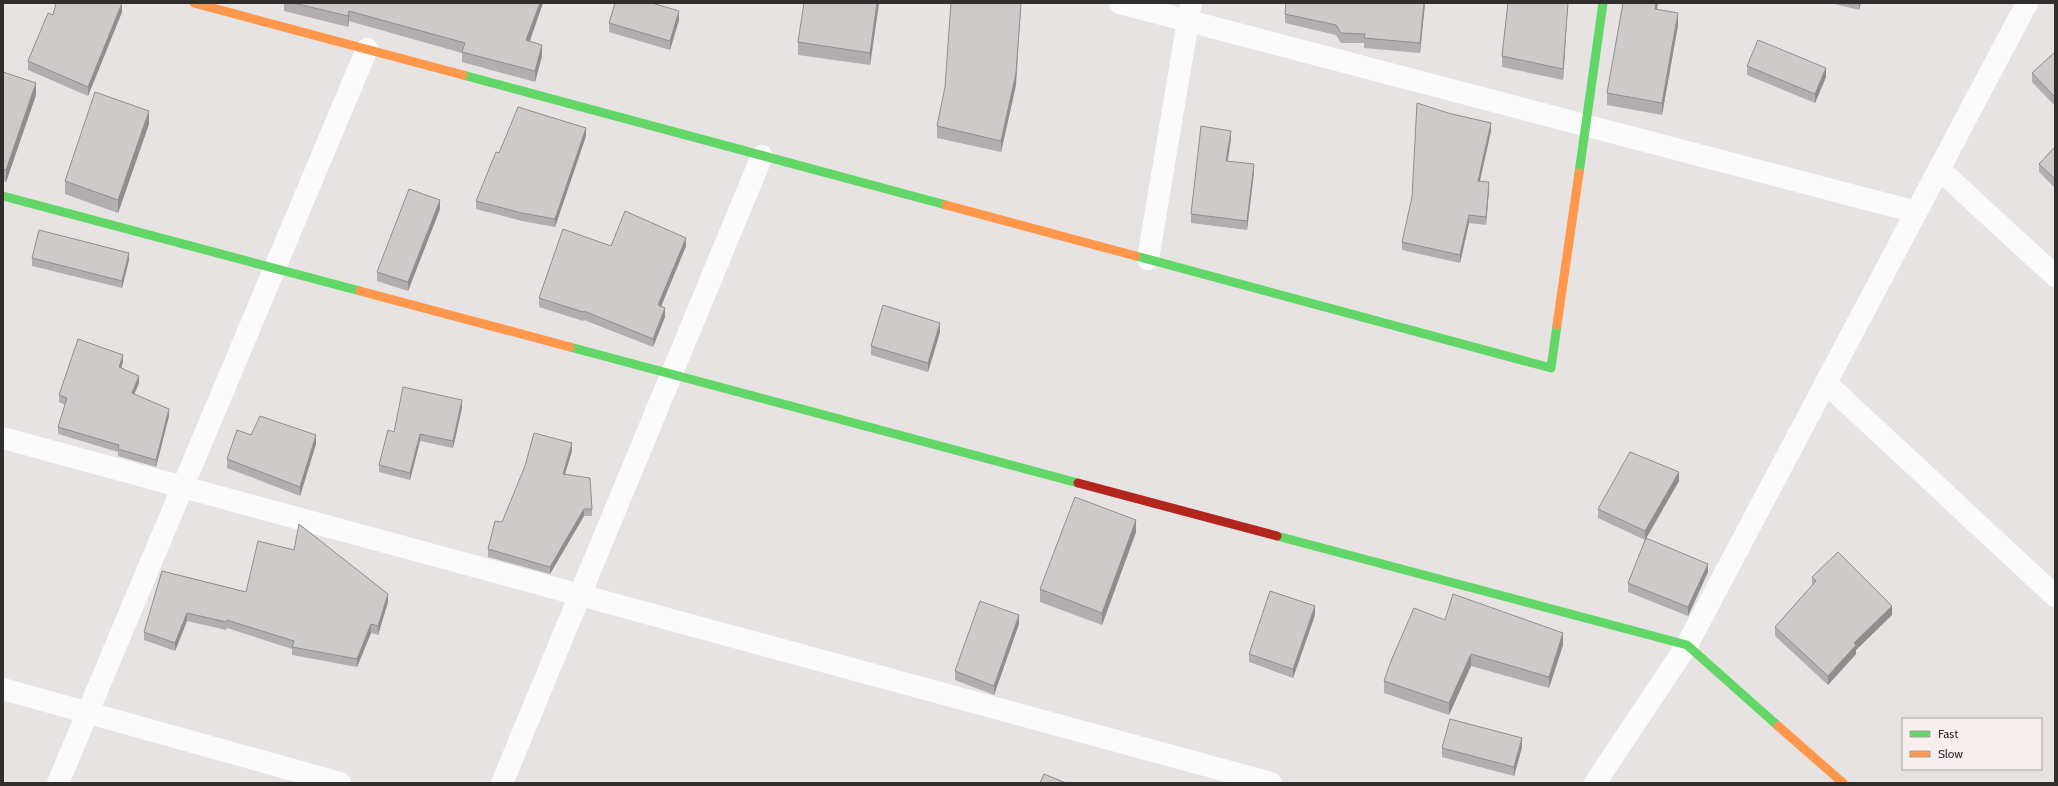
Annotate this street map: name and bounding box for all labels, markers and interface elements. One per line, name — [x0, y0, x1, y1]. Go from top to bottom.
legend — [1902, 718, 2042, 770]
text: Fast — [1938, 726, 1958, 741]
text: Slow — [1938, 746, 1963, 761]

